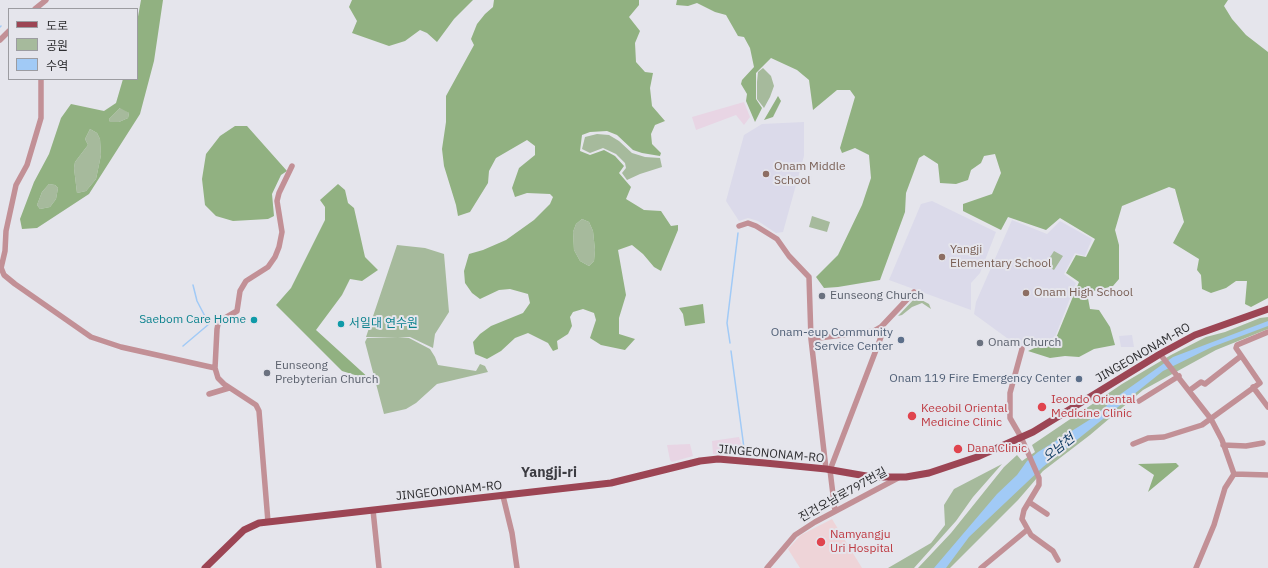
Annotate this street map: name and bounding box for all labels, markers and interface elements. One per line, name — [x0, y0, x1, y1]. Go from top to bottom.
legend — [8, 8, 138, 80]
text: 도로 — [46, 18, 68, 33]
text: 공원 — [46, 38, 68, 53]
text: 수역 — [46, 58, 68, 73]
place label: Onam Middle School — [774, 160, 846, 188]
marker: Onam Middle School — [761, 169, 771, 179]
place label: Yangji Elementary School — [950, 243, 1051, 271]
marker: Yangji Elementary School — [937, 252, 947, 262]
place label: Onam High School — [1034, 286, 1133, 300]
marker: Onam High School — [1021, 288, 1031, 298]
place label: Eunseong Church — [830, 289, 924, 303]
marker: Eunseong Church — [817, 291, 827, 301]
place label: Saebom Care Home — [139, 313, 246, 327]
marker: Saebom Care Home — [249, 315, 259, 325]
place label: 서일대 연수원 — [349, 317, 418, 331]
marker: 서일대 연수원 — [336, 319, 346, 329]
street label: JINGEONONAM-RO — [1093, 320, 1193, 386]
place label: Onam-eup Community Service Center — [771, 326, 893, 354]
marker: Onam-eup Community Service Center — [896, 335, 906, 345]
place label: Onam Church — [988, 336, 1061, 350]
marker: Onam Church — [975, 338, 985, 348]
place label: Eunseong Prebyterian Church — [275, 359, 378, 387]
marker: Eunseong Prebyterian Church — [262, 368, 272, 378]
place label: Onam 119 Fire Emergency Center — [889, 372, 1071, 386]
marker: Onam 119 Fire Emergency Center — [1074, 374, 1084, 384]
place label: Ieondo Oriental Medicine Clinic — [1051, 393, 1136, 421]
marker: Ieondo Oriental Medicine Clinic — [1036, 401, 1048, 413]
place label: Keeobil Oriental Medicine Clinic — [921, 402, 1007, 430]
marker: Keeobil Oriental Medicine Clinic — [906, 410, 918, 422]
water label: 오남천 — [1040, 431, 1078, 465]
street label: JINGEONONAM-RO — [717, 442, 825, 466]
place label: Dana Clinic — [967, 442, 1027, 456]
marker: Dana Clinic — [952, 443, 964, 455]
district label: Yangji-ri — [521, 465, 577, 481]
street label: 진건오남로797번길 — [796, 465, 890, 525]
street label: JINGEONONAM-RO — [395, 478, 503, 504]
place label: Namyangju Uri Hospital — [830, 528, 893, 556]
marker: Namyangju Uri Hospital — [815, 536, 827, 548]

